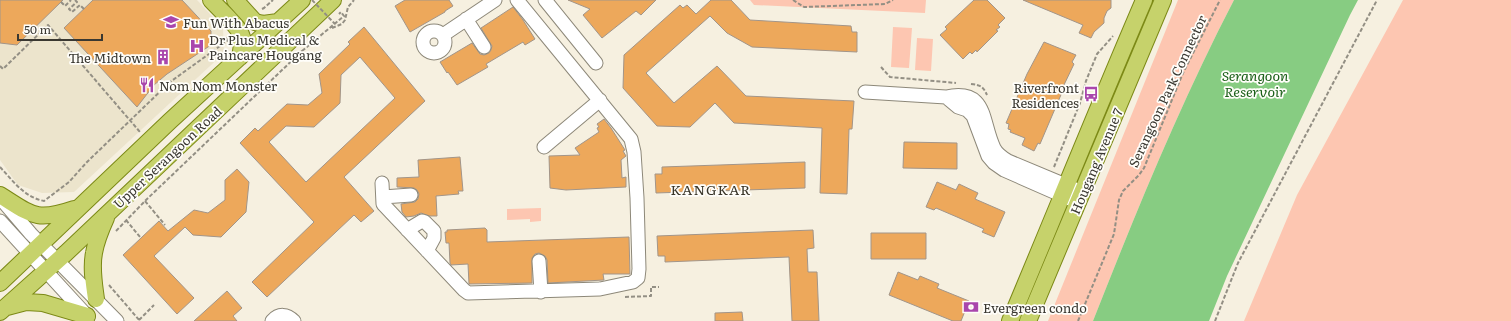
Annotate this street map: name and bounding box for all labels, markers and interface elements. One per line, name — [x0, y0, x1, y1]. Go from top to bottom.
street label: Serangoon Park Connector — [1123, 11, 1211, 170]
school or university icon: Fun With Abacus — [162, 13, 180, 31]
place label: Fun With Abacus — [183, 13, 289, 32]
scale bar — [18, 16, 102, 42]
text: 50 m — [24, 20, 51, 38]
place label: Dr Plus Medical & Paincare Hougang — [209, 30, 323, 64]
hospital icon: Dr Plus Medical & Paincare Hougang — [188, 37, 206, 55]
place label: The Midtown — [68, 48, 151, 67]
building icon: The Midtown — [154, 48, 172, 66]
water label: Serangoon Reservoir — [1222, 65, 1289, 101]
restaurant icon: Nom Nom Monster — [138, 76, 156, 94]
place label: Nom Nom Monster — [159, 76, 278, 95]
place label: Riverfront Residences — [1011, 78, 1080, 112]
bus stop icon: Riverfront Residences — [1082, 85, 1100, 103]
street label: Upper Serangoon Road — [108, 101, 226, 213]
street label: Hougang Avenue 7 — [1065, 105, 1127, 217]
district label: KANGKAR — [671, 179, 751, 199]
bank icon: Evergreen condo — [962, 298, 980, 316]
place label: Evergreen condo — [983, 298, 1087, 317]

